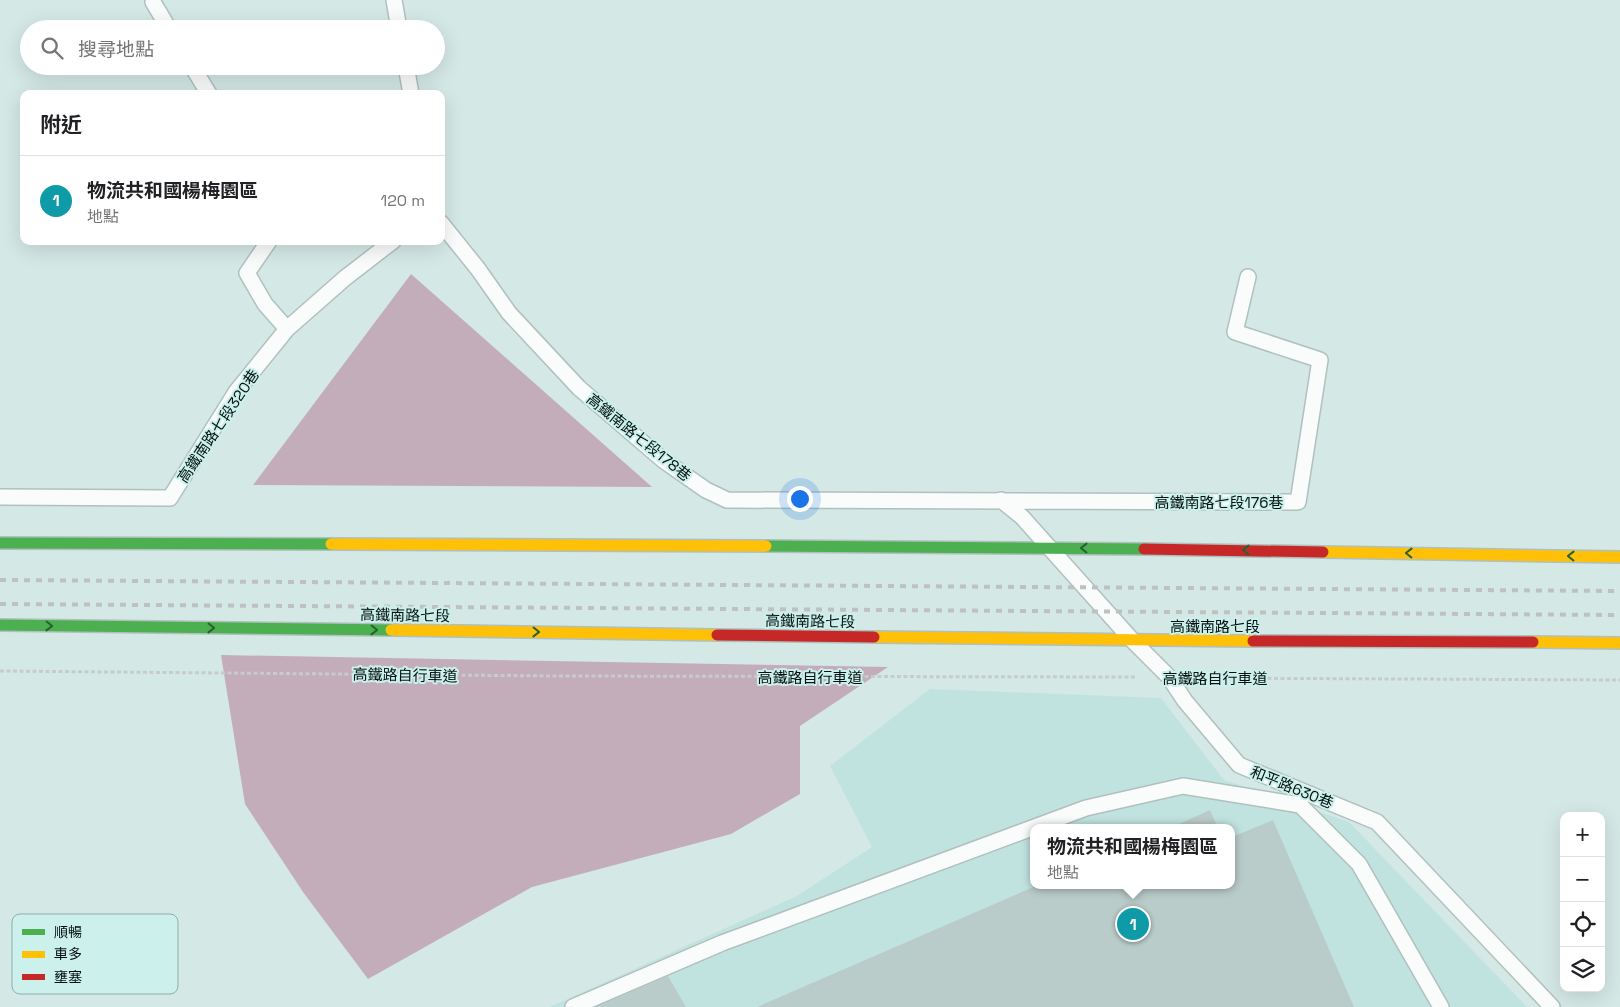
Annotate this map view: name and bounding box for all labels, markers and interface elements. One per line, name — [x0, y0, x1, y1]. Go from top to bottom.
search box — [20, 20, 445, 75]
icon: search — [38, 34, 66, 62]
text: 搜尋地點 — [78, 37, 154, 62]
text: 附近 — [40, 111, 82, 138]
text: 物流共和國楊梅園區 — [87, 178, 258, 203]
text: 1 — [52, 190, 60, 211]
text: 120 m — [381, 190, 425, 211]
text: 地點 — [87, 206, 119, 227]
street label: 高鐵南路七段320巷 — [173, 366, 263, 486]
street label: 高鐵南路七段178巷 — [583, 389, 695, 485]
your location — [787, 486, 813, 512]
street label: 高鐵南路七段176巷 — [1155, 493, 1283, 512]
one-way arrow — [1080, 542, 1088, 553]
one-way arrow — [1242, 545, 1250, 556]
one-way arrow — [1405, 548, 1412, 558]
one-way arrow — [1567, 551, 1575, 561]
street label: 高鐵南路七段 — [360, 605, 450, 625]
street label: 高鐵南路七段 — [765, 611, 855, 631]
street label: 高鐵南路七段 — [1170, 617, 1260, 636]
one-way arrow — [45, 620, 53, 631]
one-way arrow — [208, 623, 215, 633]
one-way arrow — [370, 625, 378, 635]
one-way arrow — [532, 627, 540, 637]
street label: 高鐵路自行車道 — [352, 665, 458, 685]
street label: 高鐵路自行車道 — [757, 668, 863, 687]
street label: 高鐵路自行車道 — [1162, 669, 1268, 688]
street label: 和平路630巷 — [1248, 762, 1336, 812]
map controls — [1560, 812, 1605, 992]
button: + — [1560, 812, 1605, 857]
popup — [1030, 824, 1235, 889]
text: 物流共和國楊梅園區 — [1047, 834, 1218, 859]
button: − — [1560, 857, 1605, 902]
text: 地點 — [1047, 862, 1079, 883]
button: locate — [1560, 902, 1605, 947]
pin: 1 — [1117, 905, 1149, 943]
legend — [12, 914, 178, 994]
text: 順暢 — [54, 923, 82, 941]
text: 車多 — [54, 945, 82, 963]
button: layers — [1560, 947, 1605, 992]
text: 壅塞 — [54, 968, 82, 986]

